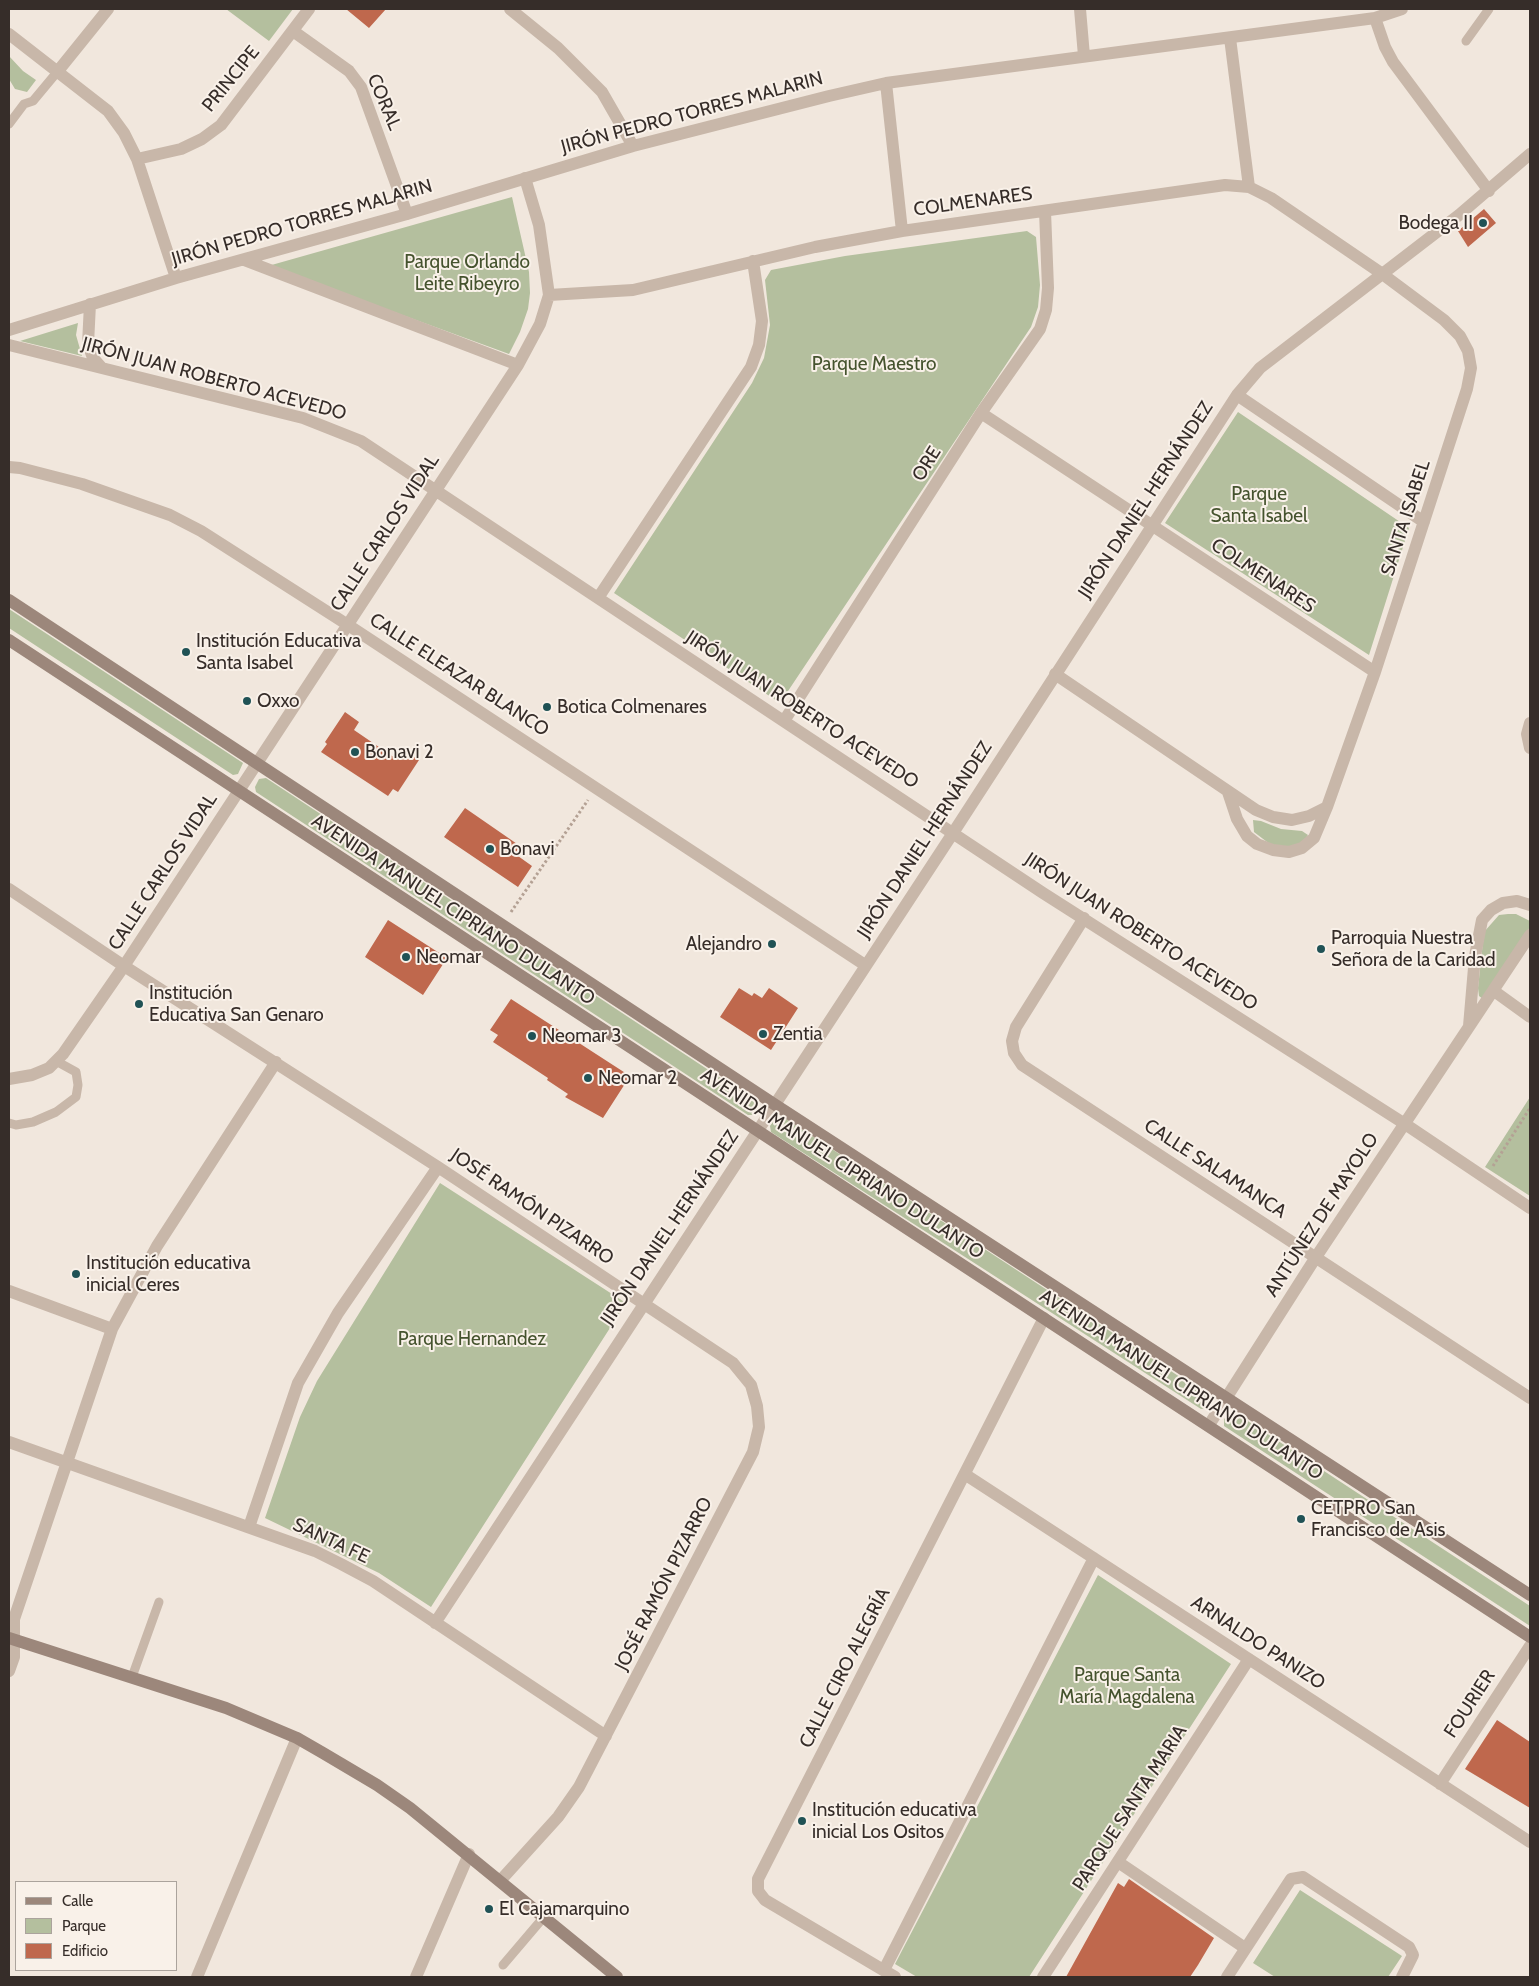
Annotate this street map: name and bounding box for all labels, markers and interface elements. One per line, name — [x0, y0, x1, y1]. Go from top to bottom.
street label: PRINCIPE — [197, 41, 265, 117]
street label: JIRÓN PEDRO TORRES MALARIN — [559, 67, 825, 159]
street label: CORAL — [362, 71, 406, 133]
street label: JIRÓN PEDRO TORRES MALARIN — [169, 175, 435, 271]
street label: COLMENARES — [912, 182, 1034, 222]
place label: Bodega II — [1398, 212, 1473, 234]
marker: Bodega II — [1477, 217, 1489, 229]
park label: Parque Orlando Leite Ribeyro — [404, 251, 530, 295]
street label: JIRÓN JUAN ROBERTO ACEVEDO — [79, 333, 349, 425]
park label: Parque Maestro — [812, 353, 936, 375]
street label: JIRÓN DANIEL HERNÁNDEZ — [1074, 397, 1218, 603]
street label: ORE — [908, 442, 946, 486]
street label: CALLE CARLOS VIDAL — [326, 450, 444, 616]
street label: SANTA ISABEL — [1377, 457, 1435, 579]
park label: Parque Santa Isabel — [1211, 483, 1307, 527]
street label: COLMENARES — [1207, 534, 1319, 618]
street label: CALLE ELEAZAR BLANCO — [365, 608, 553, 742]
street label: JIRÓN JUAN ROBERTO ACEVEDO — [681, 626, 923, 794]
place label: Institución Educativa Santa Isabel — [196, 630, 361, 674]
marker: Institución Educativa Santa Isabel — [180, 646, 192, 658]
place label: Oxxo — [257, 690, 300, 712]
marker: Oxxo — [241, 695, 253, 707]
place label: Botica Colmenares — [557, 696, 707, 718]
marker: Botica Colmenares — [541, 701, 553, 713]
street label: JIRÓN DANIEL HERNÁNDEZ — [853, 737, 997, 943]
place label: Bonavi 2 — [365, 741, 434, 763]
marker: Bonavi 2 — [349, 746, 361, 758]
street label: CALLE CARLOS VIDAL — [104, 789, 222, 955]
street label: AVENIDA MANUEL CIPRIANO DULANTO — [307, 810, 599, 1010]
place label: Bonavi — [500, 838, 555, 860]
marker: Bonavi — [484, 843, 496, 855]
street label: JIRÓN JUAN ROBERTO ACEVEDO — [1020, 848, 1262, 1016]
place label: Parroquia Nuestra Señora de la Caridad — [1331, 927, 1496, 971]
place label: Alejandro — [686, 933, 762, 955]
marker: Alejandro — [766, 938, 778, 950]
marker: Parroquia Nuestra Señora de la Caridad — [1315, 943, 1327, 955]
place label: Neomar — [416, 946, 481, 968]
marker: Neomar — [400, 951, 412, 963]
place label: Institución Educativa San Genaro — [149, 982, 324, 1026]
marker: Institución Educativa San Genaro — [133, 998, 145, 1010]
place label: Zentia — [773, 1023, 823, 1045]
place label: Neomar 3 — [542, 1025, 622, 1047]
marker: Zentia — [757, 1028, 769, 1040]
marker: Neomar 3 — [526, 1030, 538, 1042]
street label: AVENIDA MANUEL CIPRIANO DULANTO — [696, 1064, 988, 1264]
place label: Neomar 2 — [598, 1067, 677, 1089]
marker: Neomar 2 — [582, 1072, 594, 1084]
street label: CALLE SALAMANCA — [1140, 1114, 1290, 1224]
street label: JIRÓN DANIEL HERNÁNDEZ — [596, 1126, 744, 1330]
street label: ANTÚNEZ DE MAYOLO — [1261, 1129, 1383, 1301]
street label: JOSÉ RAMÓN PIZARRO — [446, 1144, 618, 1270]
place label: Institución educativa inicial Ceres — [86, 1252, 251, 1296]
marker: Institución educativa inicial Ceres — [70, 1268, 82, 1280]
street label: AVENIDA MANUEL CIPRIANO DULANTO — [1035, 1285, 1327, 1485]
park label: Parque Hernandez — [398, 1328, 546, 1350]
street label: JOSÉ RAMÓN PIZARRO — [610, 1493, 718, 1675]
place label: CETPRO San Francisco de Asis — [1311, 1497, 1445, 1541]
street label: SANTA FE — [289, 1513, 373, 1569]
marker: CETPRO San Francisco de Asis — [1295, 1513, 1307, 1525]
street label: CALLE CIRO ALEGRÍA — [795, 1584, 895, 1752]
street label: ARNALDO PANIZO — [1187, 1591, 1329, 1695]
park label: Parque Santa María Magdalena — [1059, 1664, 1195, 1708]
street label: FOURIER — [1440, 1666, 1500, 1742]
street label: PARQUE SANTA MARIA — [1068, 1721, 1192, 1895]
place label: Institución educativa inicial Los Ositos — [812, 1799, 977, 1843]
marker: Institución educativa inicial Los Ositos — [796, 1815, 808, 1827]
legend — [15, 1881, 178, 1971]
text: Calle — [62, 1892, 93, 1910]
place label: El Cajamarquino — [499, 1898, 629, 1920]
marker: El Cajamarquino — [483, 1903, 495, 1915]
text: Parque — [62, 1917, 106, 1935]
text: Edificio — [62, 1942, 108, 1960]

